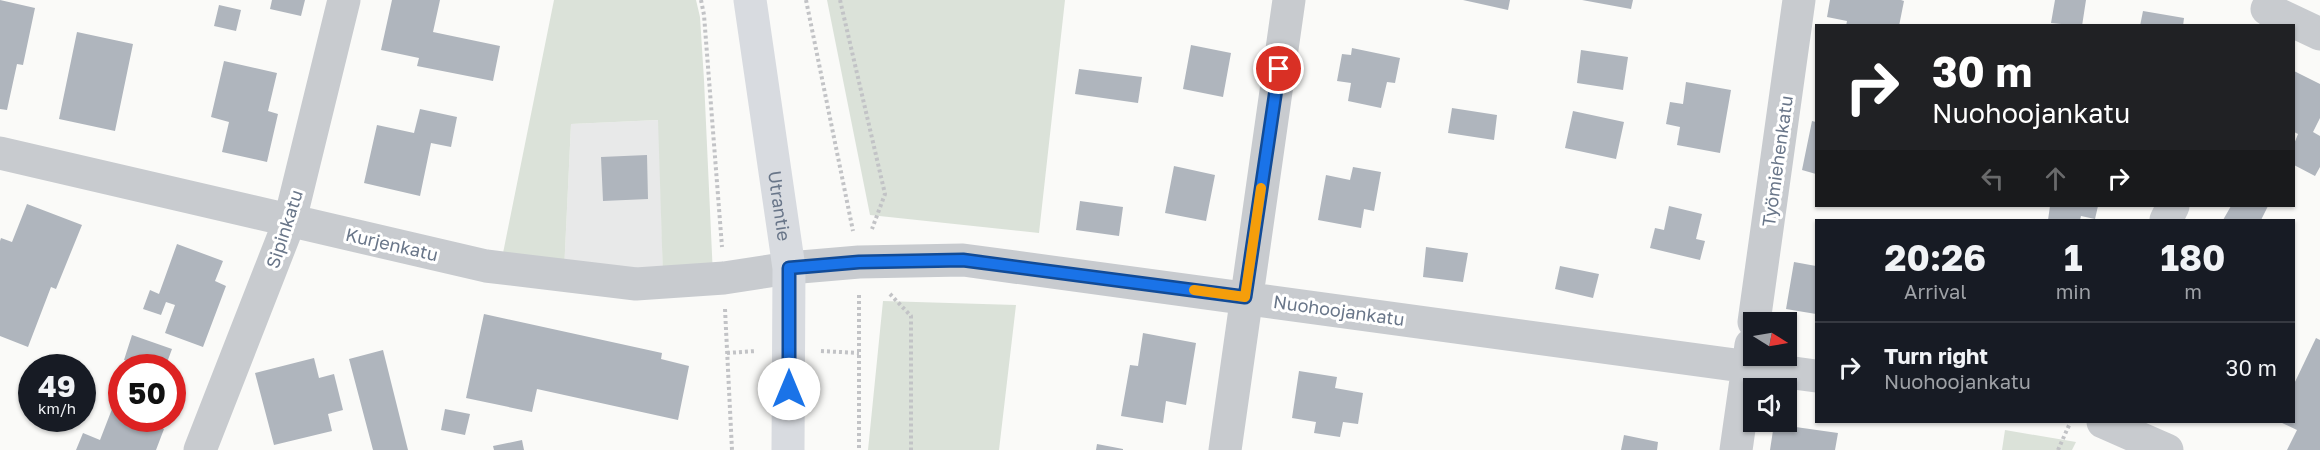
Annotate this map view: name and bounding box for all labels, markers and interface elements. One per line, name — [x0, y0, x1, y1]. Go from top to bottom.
pin — [1253, 43, 1304, 94]
text: 30 m — [1932, 46, 2032, 96]
icon: right — [1833, 48, 1911, 126]
icon: arrive — [1262, 52, 1295, 85]
street label: Työmiehenkatu — [1757, 94, 1797, 228]
text: Nuohoojankatu — [1932, 97, 2130, 129]
icon: left — [1976, 162, 2009, 195]
icon: ahead — [2039, 162, 2072, 195]
icon: right — [2102, 162, 2135, 195]
street label: Utrantie — [764, 169, 796, 242]
street label: Sipinkatu — [261, 187, 307, 271]
street label: Kurjenkatu — [344, 223, 440, 265]
text: 20:26 — [1884, 236, 1986, 279]
text: 1 — [2064, 236, 2083, 279]
text: 180 — [2161, 236, 2226, 279]
text: Arrival — [1904, 279, 1967, 303]
text: min — [2056, 279, 2091, 303]
text: m — [2184, 279, 2202, 303]
street label: Nuohoojankatu — [1272, 290, 1406, 330]
north arrow — [1743, 312, 1797, 366]
map controls — [1743, 312, 1797, 432]
text: Turn right — [1884, 342, 1988, 369]
icon: right — [1833, 351, 1866, 384]
speed limit sign: 50 — [108, 354, 186, 432]
text: 30 m — [2226, 354, 2277, 381]
position arrow — [757, 357, 821, 421]
text: 49 — [38, 368, 76, 404]
text: Nuohoojankatu — [1884, 369, 2031, 393]
button: sound — [1743, 378, 1797, 432]
text: km/h — [38, 399, 76, 417]

